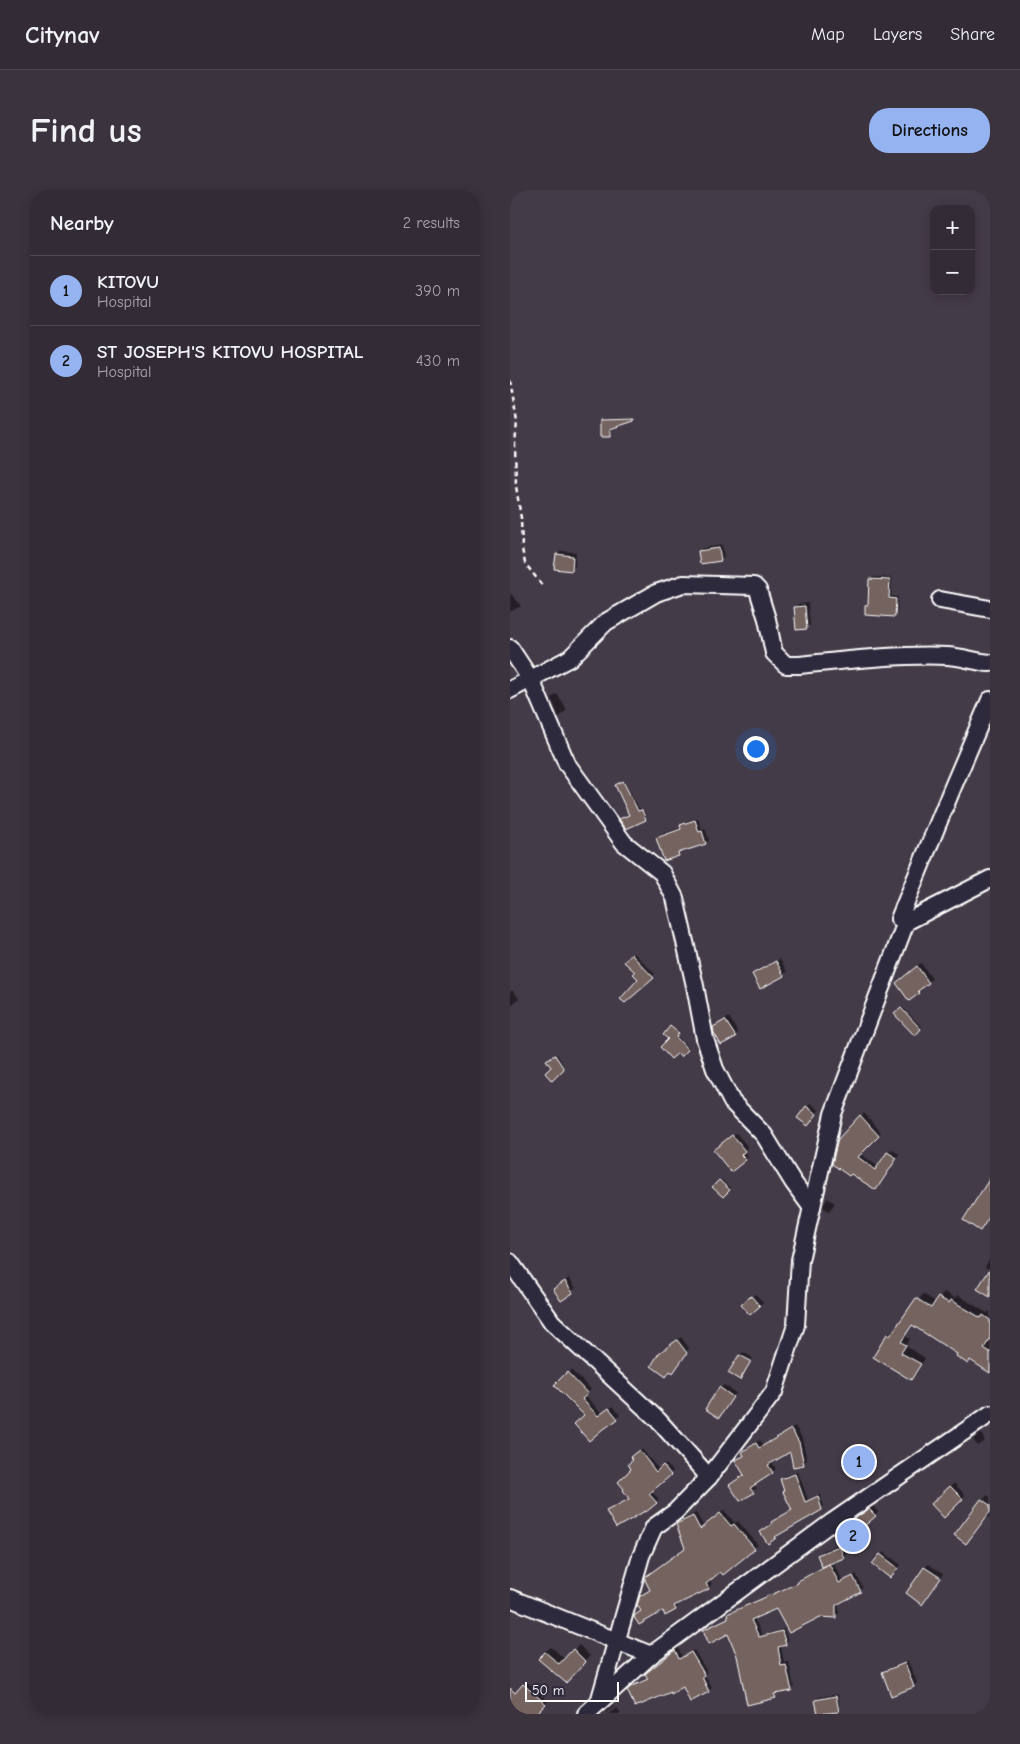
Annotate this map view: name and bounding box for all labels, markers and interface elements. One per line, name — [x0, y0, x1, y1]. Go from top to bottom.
text: Citynav — [25, 21, 100, 49]
text: Map — [811, 24, 845, 45]
text: Layers — [873, 24, 922, 45]
text: Share — [950, 24, 995, 45]
button: Directions — [869, 108, 990, 153]
text: Find us — [30, 110, 142, 151]
map controls — [930, 205, 975, 295]
button: + — [930, 205, 975, 250]
text: Nearby — [50, 211, 114, 235]
text: 2 results — [403, 214, 460, 232]
button: − — [930, 250, 975, 295]
text: KITOVU — [97, 271, 159, 293]
text: 1 — [63, 282, 69, 300]
text: 390 m — [415, 282, 460, 300]
text: Hospital — [97, 293, 152, 311]
text: ST JOSEPH'S KITOVU HOSPITAL — [97, 341, 363, 363]
text: 2 — [62, 352, 70, 370]
text: 430 m — [416, 352, 460, 370]
text: Hospital — [97, 363, 152, 381]
your location — [743, 736, 769, 762]
pin: 1 — [843, 1443, 875, 1481]
pin: 2 — [837, 1517, 869, 1555]
scale bar — [525, 1679, 619, 1702]
text: 50 m — [532, 1682, 564, 1699]

